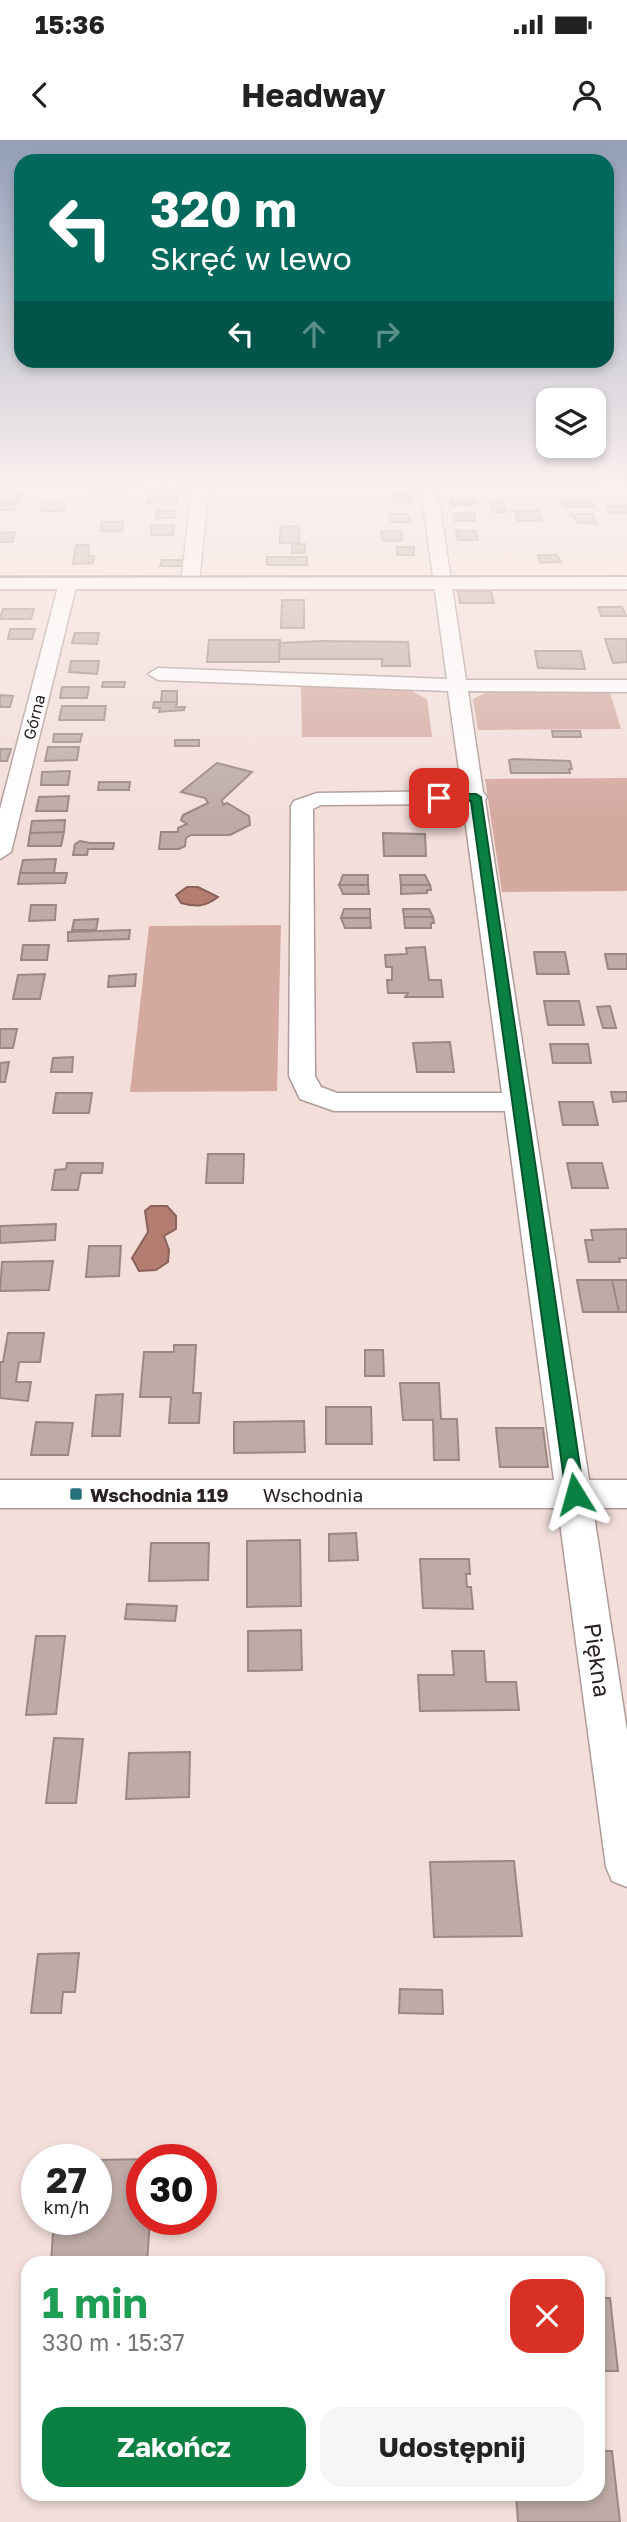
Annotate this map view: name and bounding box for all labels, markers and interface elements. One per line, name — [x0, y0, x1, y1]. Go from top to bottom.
text: 15:36 — [35, 9, 105, 40]
icon: back — [21, 76, 59, 114]
text: Headway — [241, 76, 386, 114]
icon: person — [568, 76, 606, 114]
text: 320 m — [150, 179, 297, 238]
icon: left — [35, 182, 126, 273]
text: Skręć w lewo — [150, 239, 352, 277]
icon: left — [222, 315, 260, 353]
icon: ahead — [295, 315, 333, 353]
icon: right — [368, 315, 406, 353]
map controls — [536, 388, 606, 458]
button: layers — [536, 388, 606, 458]
street label: Górna — [19, 692, 49, 742]
pin — [409, 768, 469, 828]
icon: arrive — [420, 779, 458, 817]
position arrow — [538, 1457, 612, 1531]
place label: Wschodnia 119 — [90, 1483, 229, 1506]
street label: Wschodnia — [263, 1483, 363, 1506]
marker: Wschodnia 119 — [68, 1486, 84, 1502]
street label: Piękna — [579, 1621, 617, 1699]
speed limit sign: 30 — [126, 2144, 217, 2235]
text: 27 — [46, 2159, 87, 2201]
text: km/h — [44, 2196, 89, 2218]
text: 1 min — [42, 2277, 148, 2327]
button: close — [510, 2279, 584, 2353]
text: 330 m · 15:37 — [42, 2328, 185, 2356]
button: Zakończ — [42, 2407, 306, 2487]
button: Udostępnij — [320, 2407, 584, 2487]

